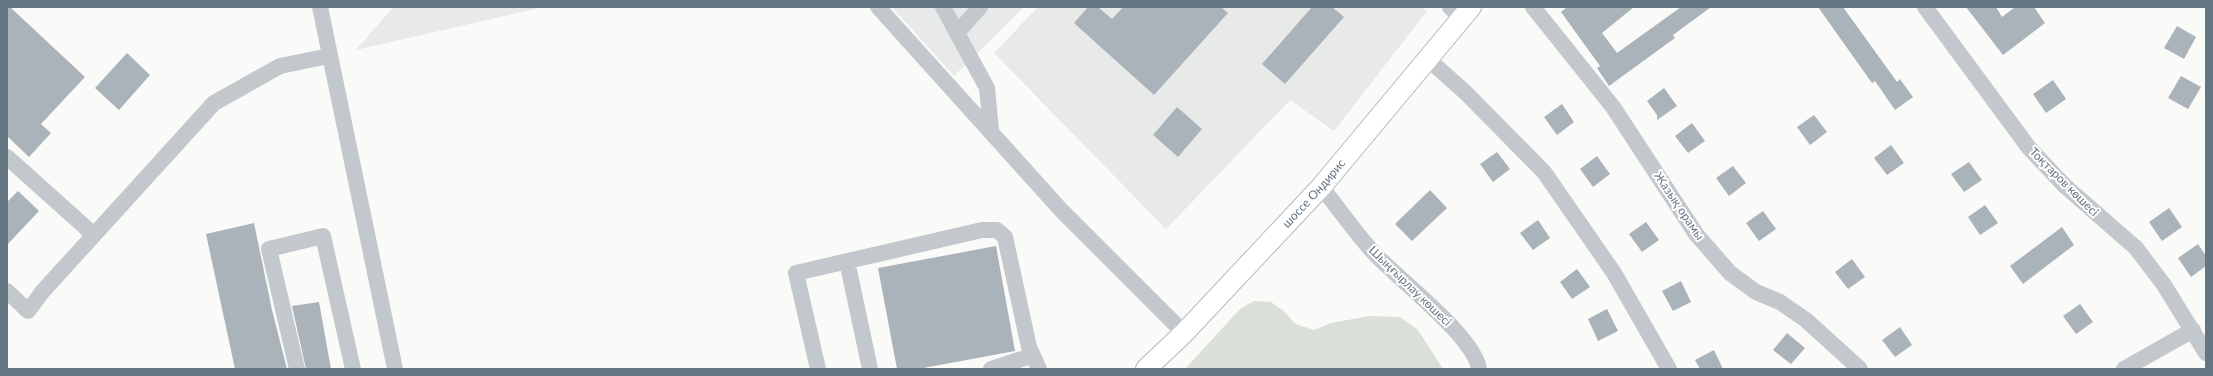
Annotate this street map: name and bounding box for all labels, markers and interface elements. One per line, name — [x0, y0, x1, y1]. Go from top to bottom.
street label: Тоқтаров көшесі — [2027, 144, 2102, 219]
street label: шоссе Ондирис — [1279, 155, 1348, 231]
street label: Жазық орамы — [1651, 169, 1708, 243]
street label: Шыңғырлау көшесі — [1366, 242, 1455, 329]

